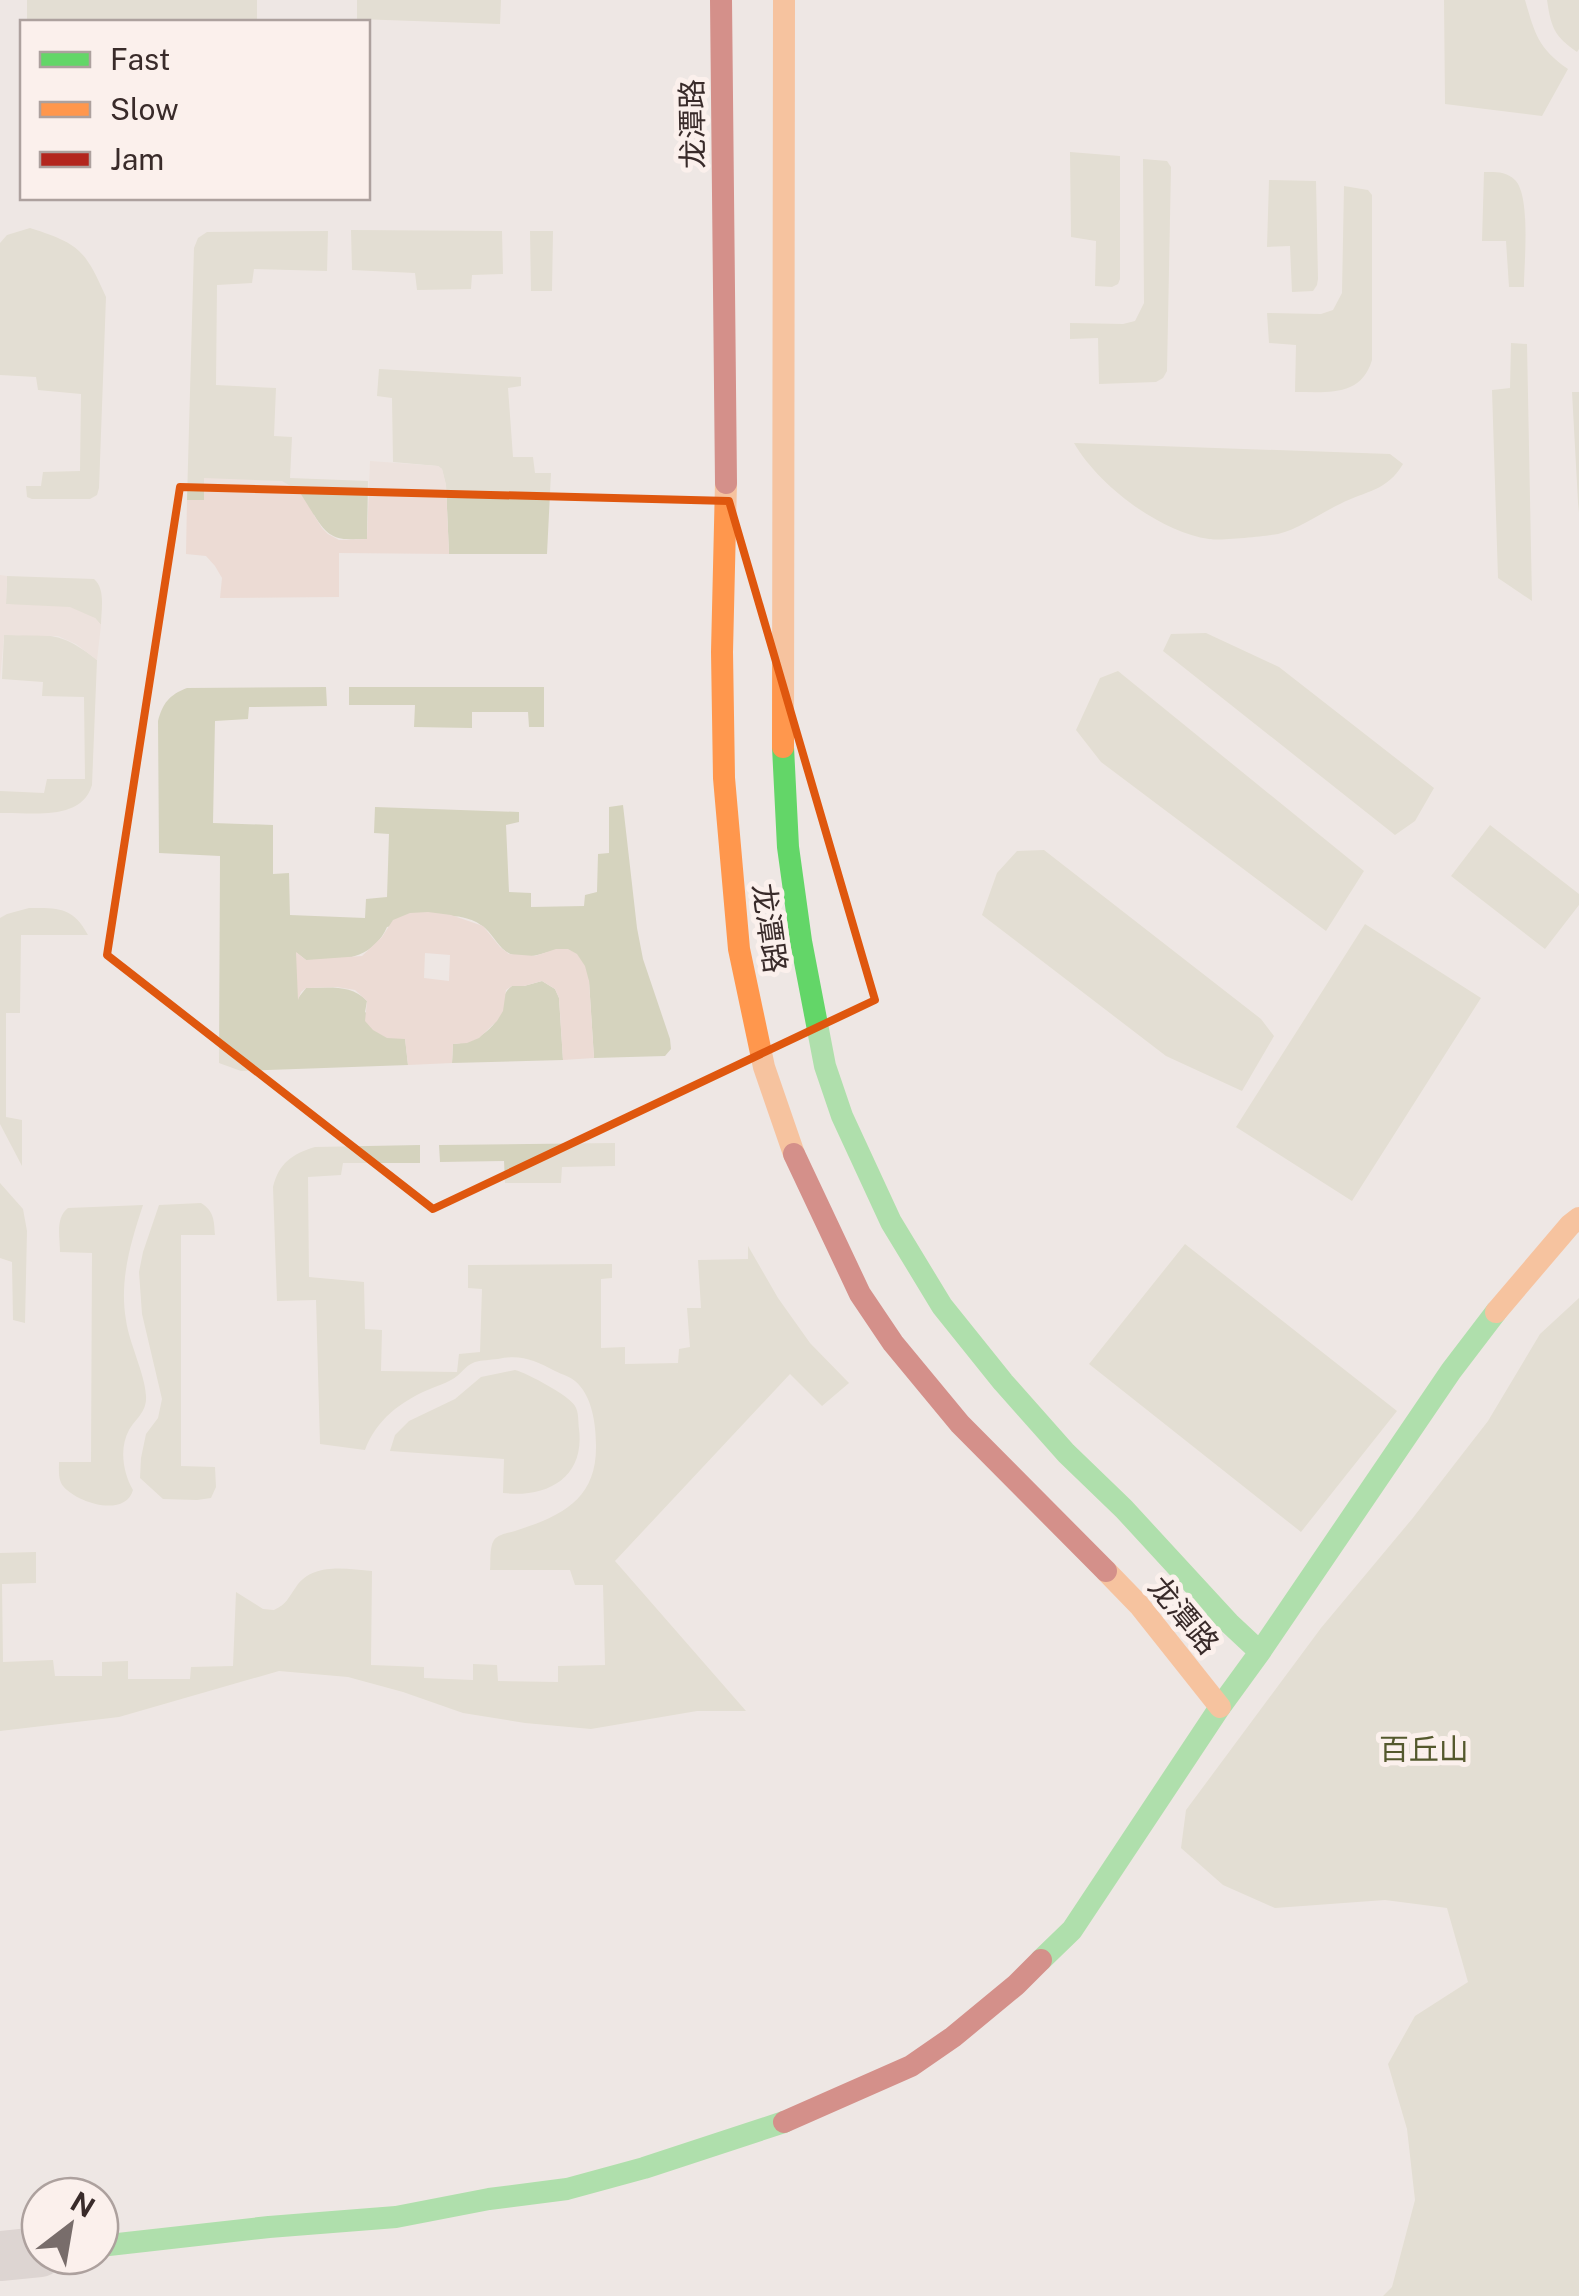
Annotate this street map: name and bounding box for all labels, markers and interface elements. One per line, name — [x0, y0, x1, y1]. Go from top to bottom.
legend — [20, 20, 370, 200]
text: Fast — [110, 41, 170, 77]
street label: 龙潭路 — [673, 79, 711, 169]
text: Slow — [110, 91, 179, 127]
text: Jam — [110, 141, 164, 177]
street label: 龙潭路 — [746, 881, 794, 975]
street label: 龙潭路 — [1141, 1569, 1227, 1661]
park label: 百丘山 — [1379, 1731, 1469, 1767]
north arrow — [20, 2176, 120, 2276]
text: N — [65, 2184, 101, 2224]

